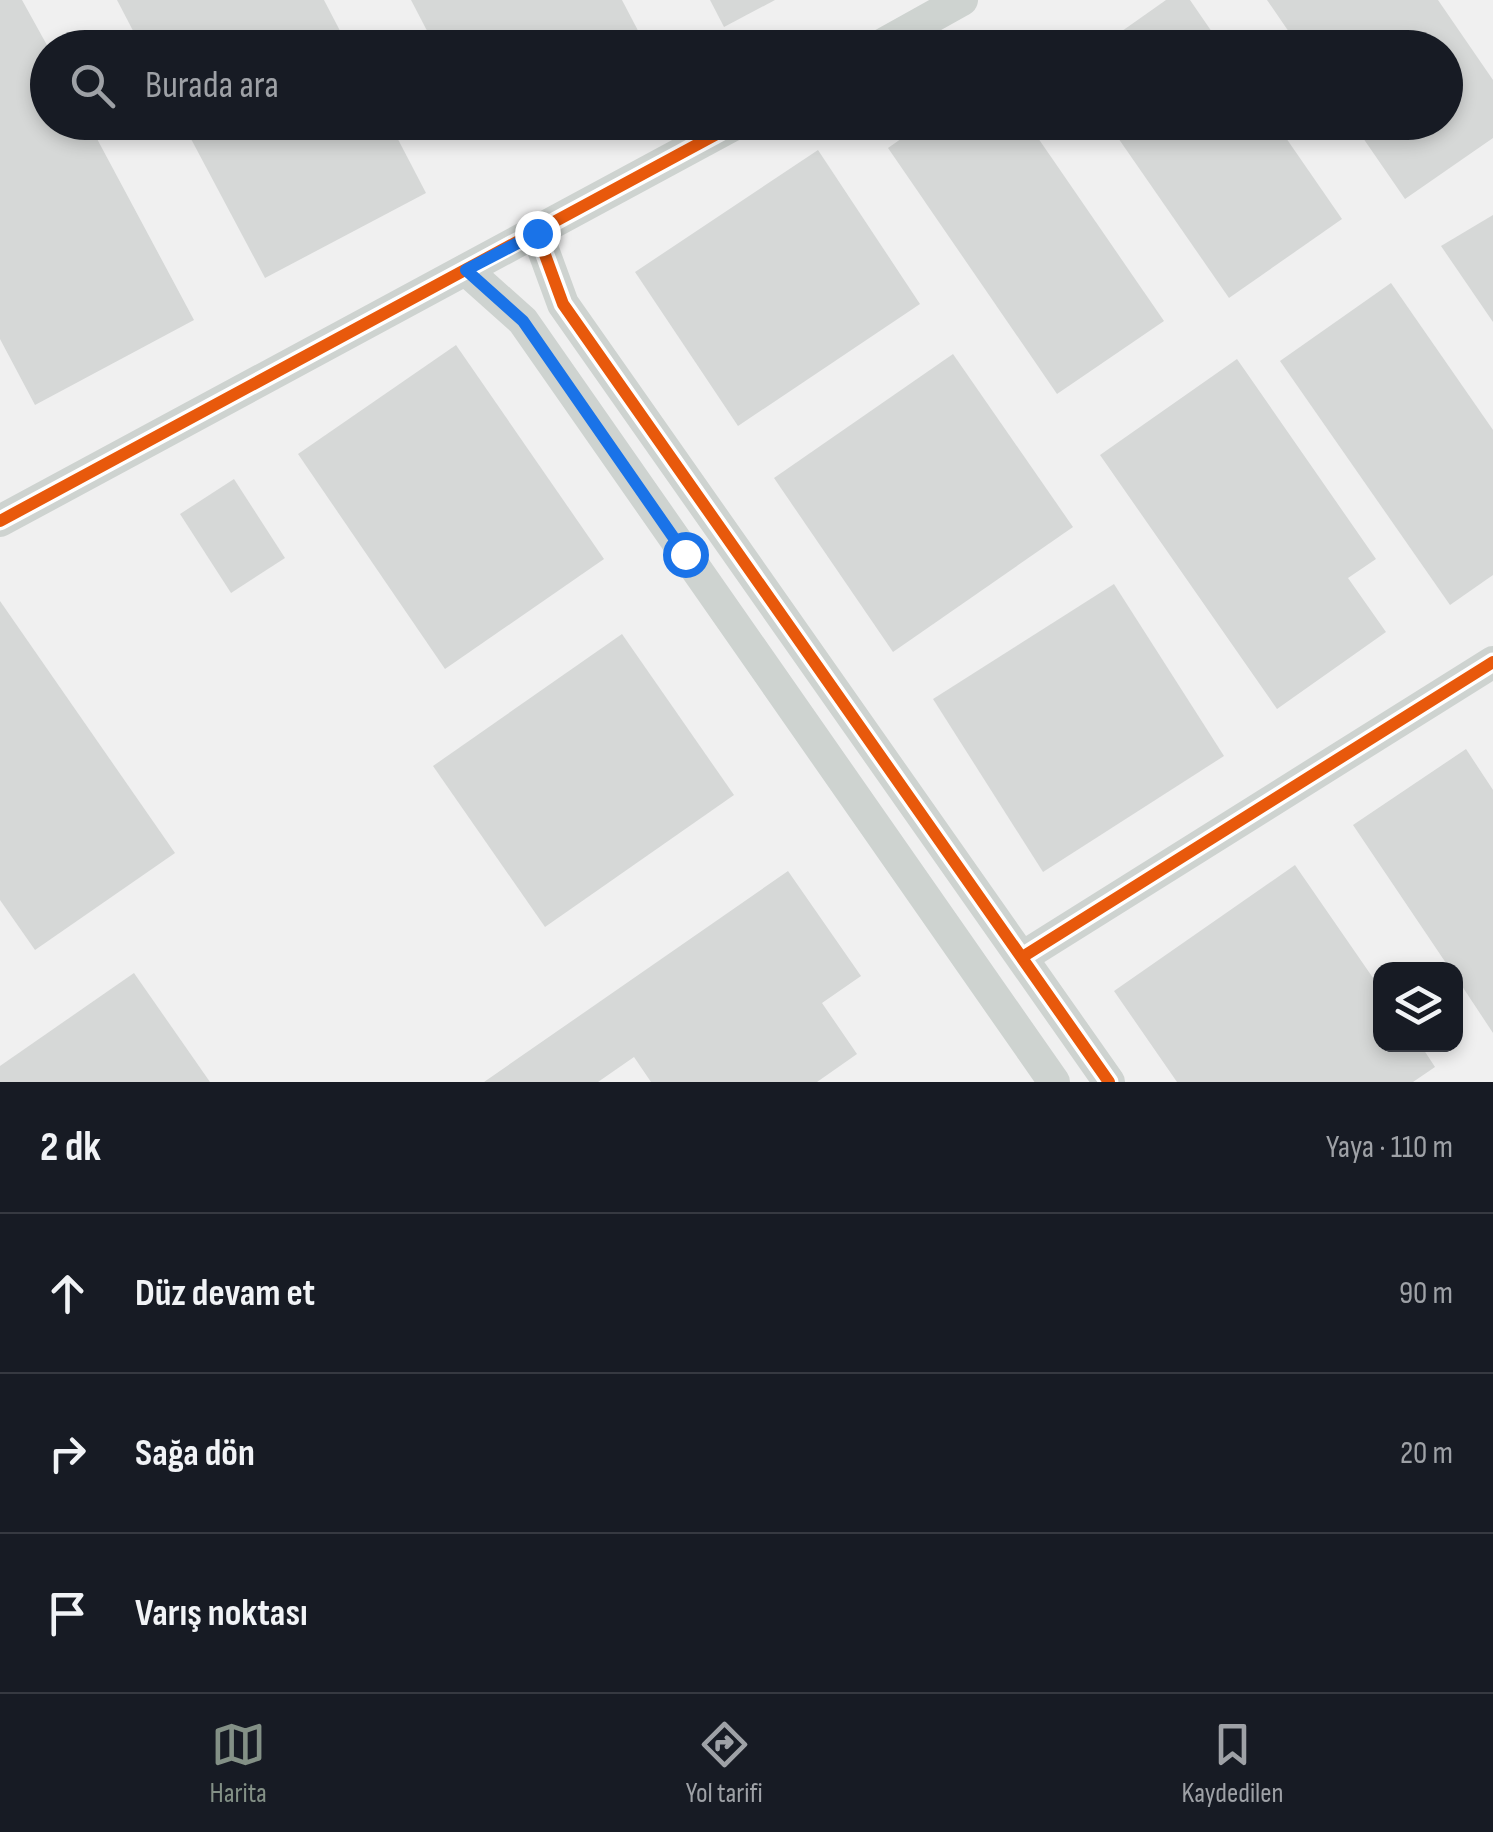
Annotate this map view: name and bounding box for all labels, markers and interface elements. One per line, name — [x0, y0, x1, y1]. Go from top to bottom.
search box — [30, 30, 1463, 140]
icon: search — [65, 58, 120, 113]
text: Burada ara — [145, 63, 279, 108]
route end — [515, 211, 561, 257]
route start — [663, 532, 709, 578]
map controls — [1373, 962, 1463, 1052]
button: layers — [1373, 962, 1463, 1052]
text: 2 dk — [40, 1122, 101, 1173]
text: Yaya · 110 m — [1326, 1128, 1453, 1167]
icon: ahead — [40, 1266, 95, 1321]
text: Düz devam et — [135, 1271, 315, 1316]
text: 90 m — [1399, 1274, 1453, 1313]
icon: right — [40, 1426, 95, 1481]
text: Sağa dön — [135, 1431, 255, 1476]
text: 20 m — [1400, 1434, 1453, 1473]
icon: arrive — [40, 1586, 95, 1641]
text: Varış noktası — [135, 1591, 308, 1636]
tab: Harita — [209, 1717, 267, 1810]
tab: Yol tarifi — [686, 1717, 763, 1810]
tab: Kaydedilen — [1182, 1717, 1284, 1810]

